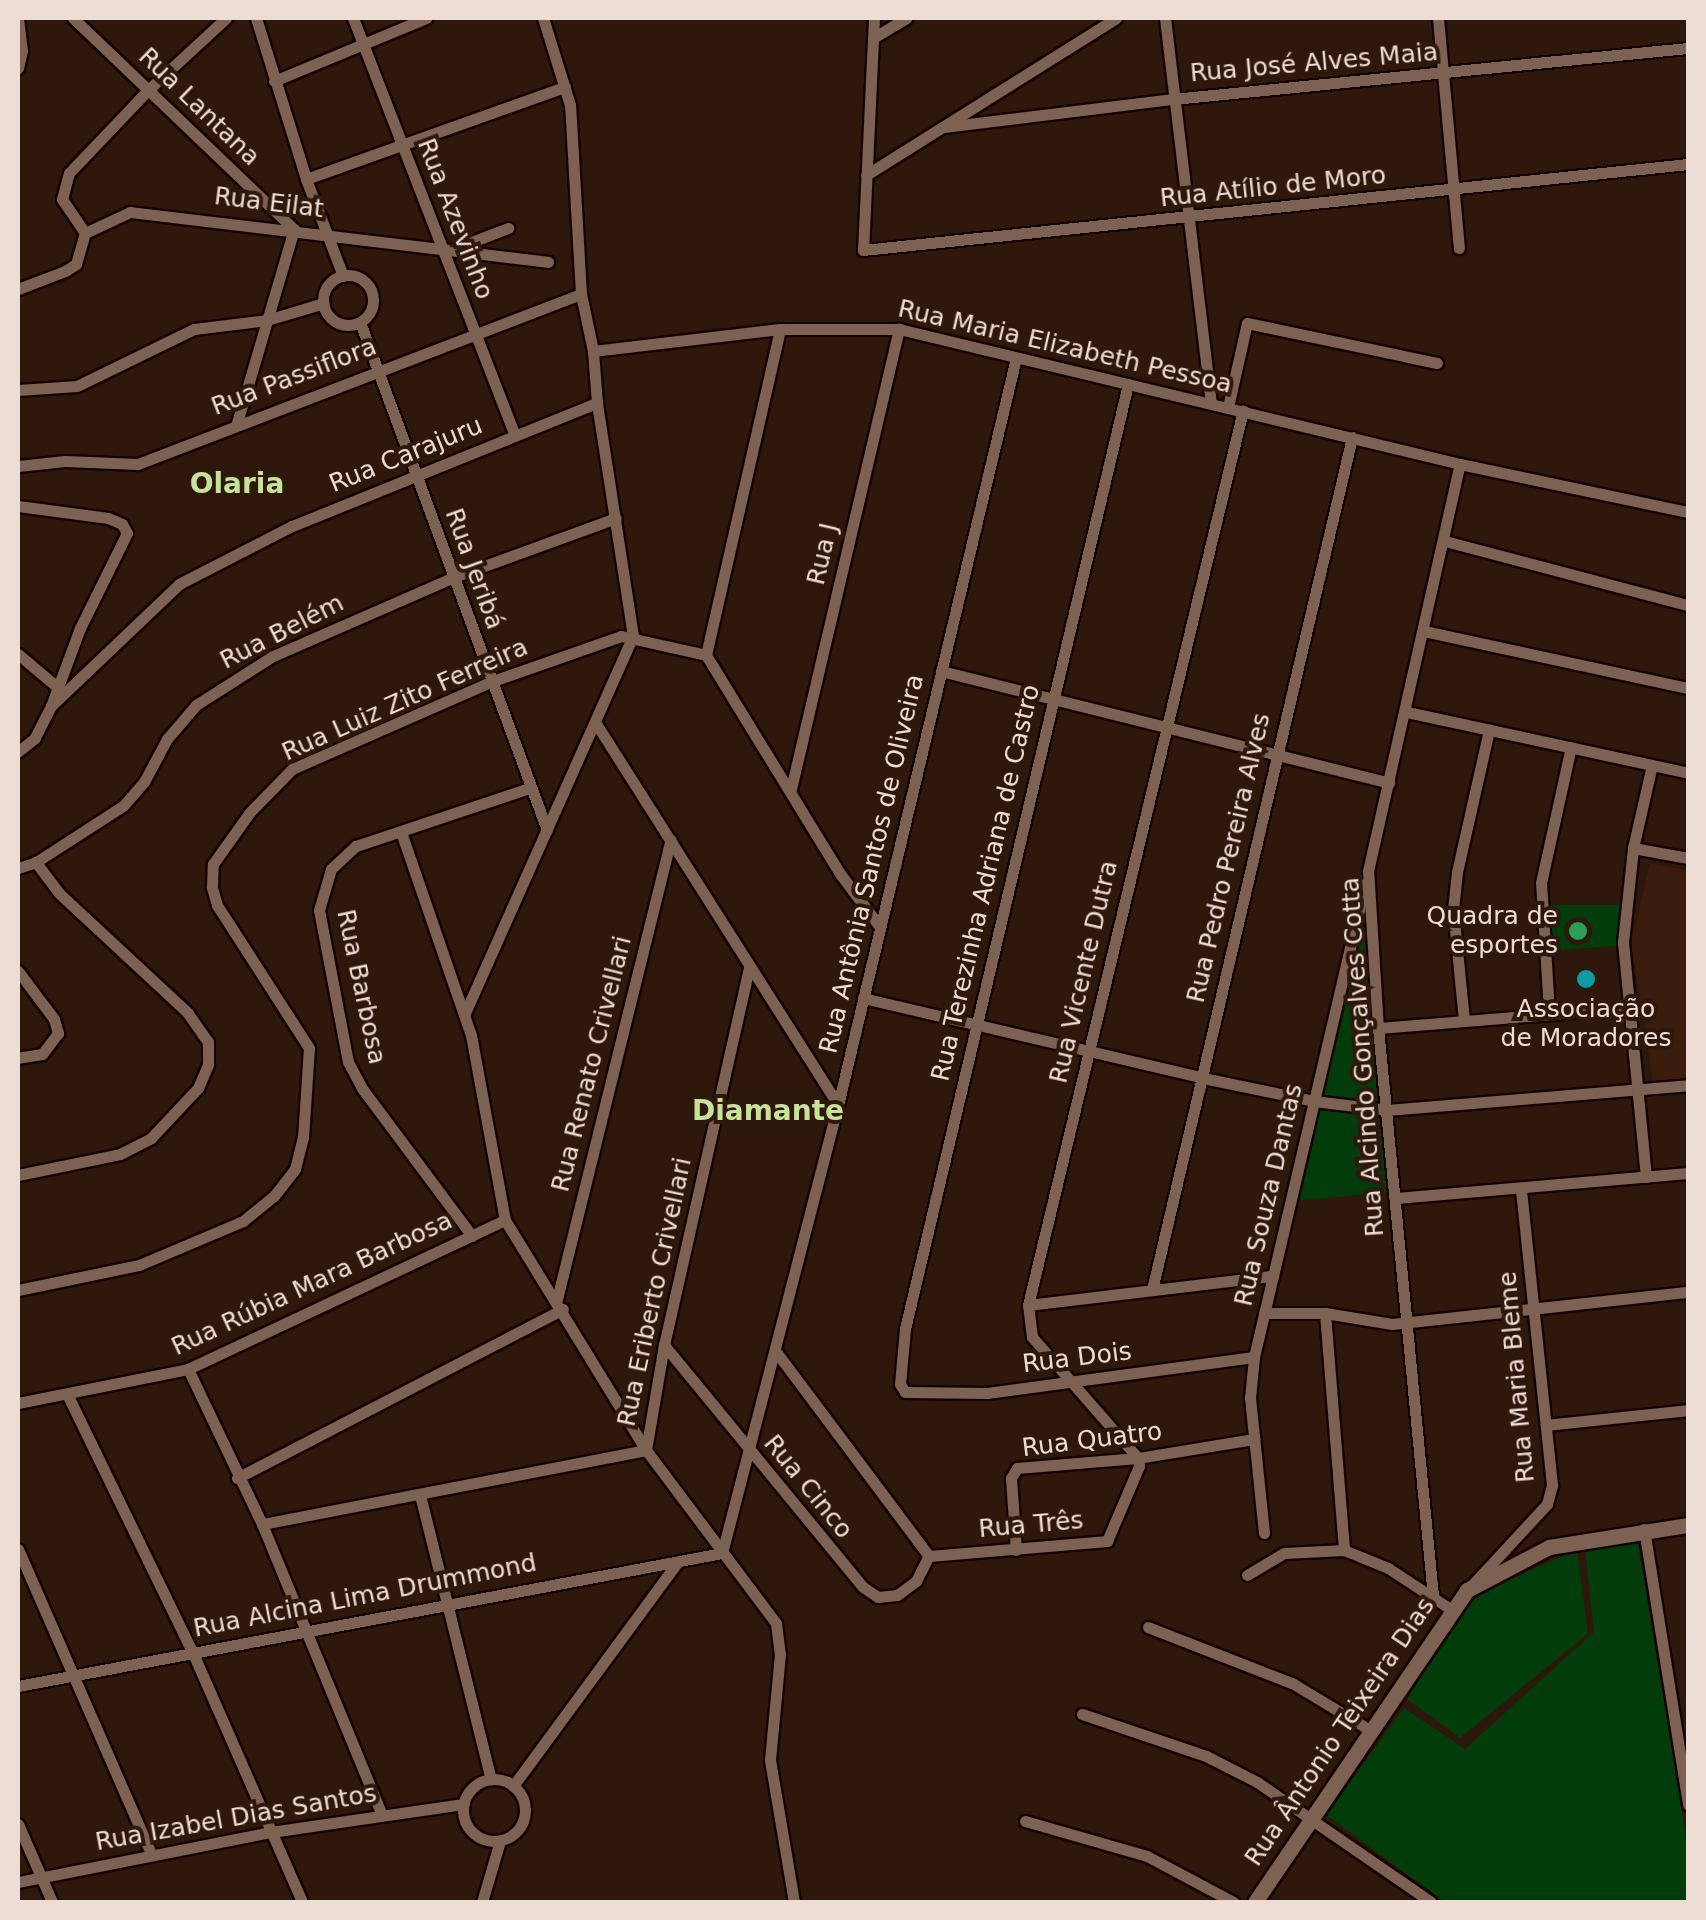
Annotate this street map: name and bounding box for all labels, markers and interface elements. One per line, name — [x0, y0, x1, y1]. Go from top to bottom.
street label: Rua José Alves Maia — [1189, 37, 1439, 89]
street label: Rua Lantana — [132, 42, 266, 172]
street label: Rua Azevinho — [411, 134, 499, 304]
street label: Rua Atílio de Moro — [1159, 160, 1387, 214]
street label: Rua Eilat — [212, 181, 326, 225]
street label: Rua Maria Elizabeth Pessoa — [895, 294, 1235, 400]
street label: Rua Passiflora — [207, 332, 381, 422]
street label: Rua Carajuru — [325, 411, 487, 499]
district label: Olaria — [190, 467, 284, 501]
street label: Rua Jeribá — [438, 504, 510, 634]
street label: Rua J — [801, 520, 845, 588]
street label: Rua Belém — [215, 588, 349, 676]
street label: Rua Luiz Zito Ferreira — [278, 632, 532, 768]
street label: Rua Antônia Santos de Oliveira — [814, 672, 930, 1056]
street label: Rua Terezinha Adriana de Castro — [926, 682, 1046, 1084]
street label: Rua Pedro Pereira Alves — [1181, 710, 1277, 1006]
street label: Rua Vicente Dutra — [1044, 858, 1124, 1086]
street label: Rua Alcindo Gonçalves Cotta — [1335, 876, 1391, 1238]
place label: Quadra de esportes — [1426, 902, 1558, 961]
street label: Rua Barbosa — [330, 907, 392, 1067]
marker: Quadra de esportes — [1567, 920, 1589, 942]
street label: Rua Renato Crivellari — [546, 933, 638, 1195]
marker: Associação de Moradores — [1575, 968, 1597, 990]
place label: Associação de Moradores — [1501, 995, 1671, 1054]
street label: Rua Souza Dantas — [1229, 1081, 1309, 1309]
district label: Diamante — [692, 1094, 844, 1128]
street label: Rua Eriberto Crivellari — [612, 1155, 698, 1429]
street label: Rua Rúbia Mara Barbosa — [167, 1206, 457, 1362]
street label: Rua Maria Bleme — [1493, 1270, 1541, 1484]
street label: Rua Dois — [1021, 1336, 1133, 1380]
street label: Rua Quatro — [1020, 1417, 1164, 1463]
street label: Rua Cinco — [757, 1429, 859, 1545]
street label: Rua Três — [977, 1505, 1085, 1545]
street label: Rua Alcina Lima Drummond — [191, 1548, 539, 1644]
street label: Rua Ântonio Teixeira Dias — [1239, 1592, 1441, 1872]
street label: Rua Izabel Dias Santos — [93, 1778, 379, 1858]

